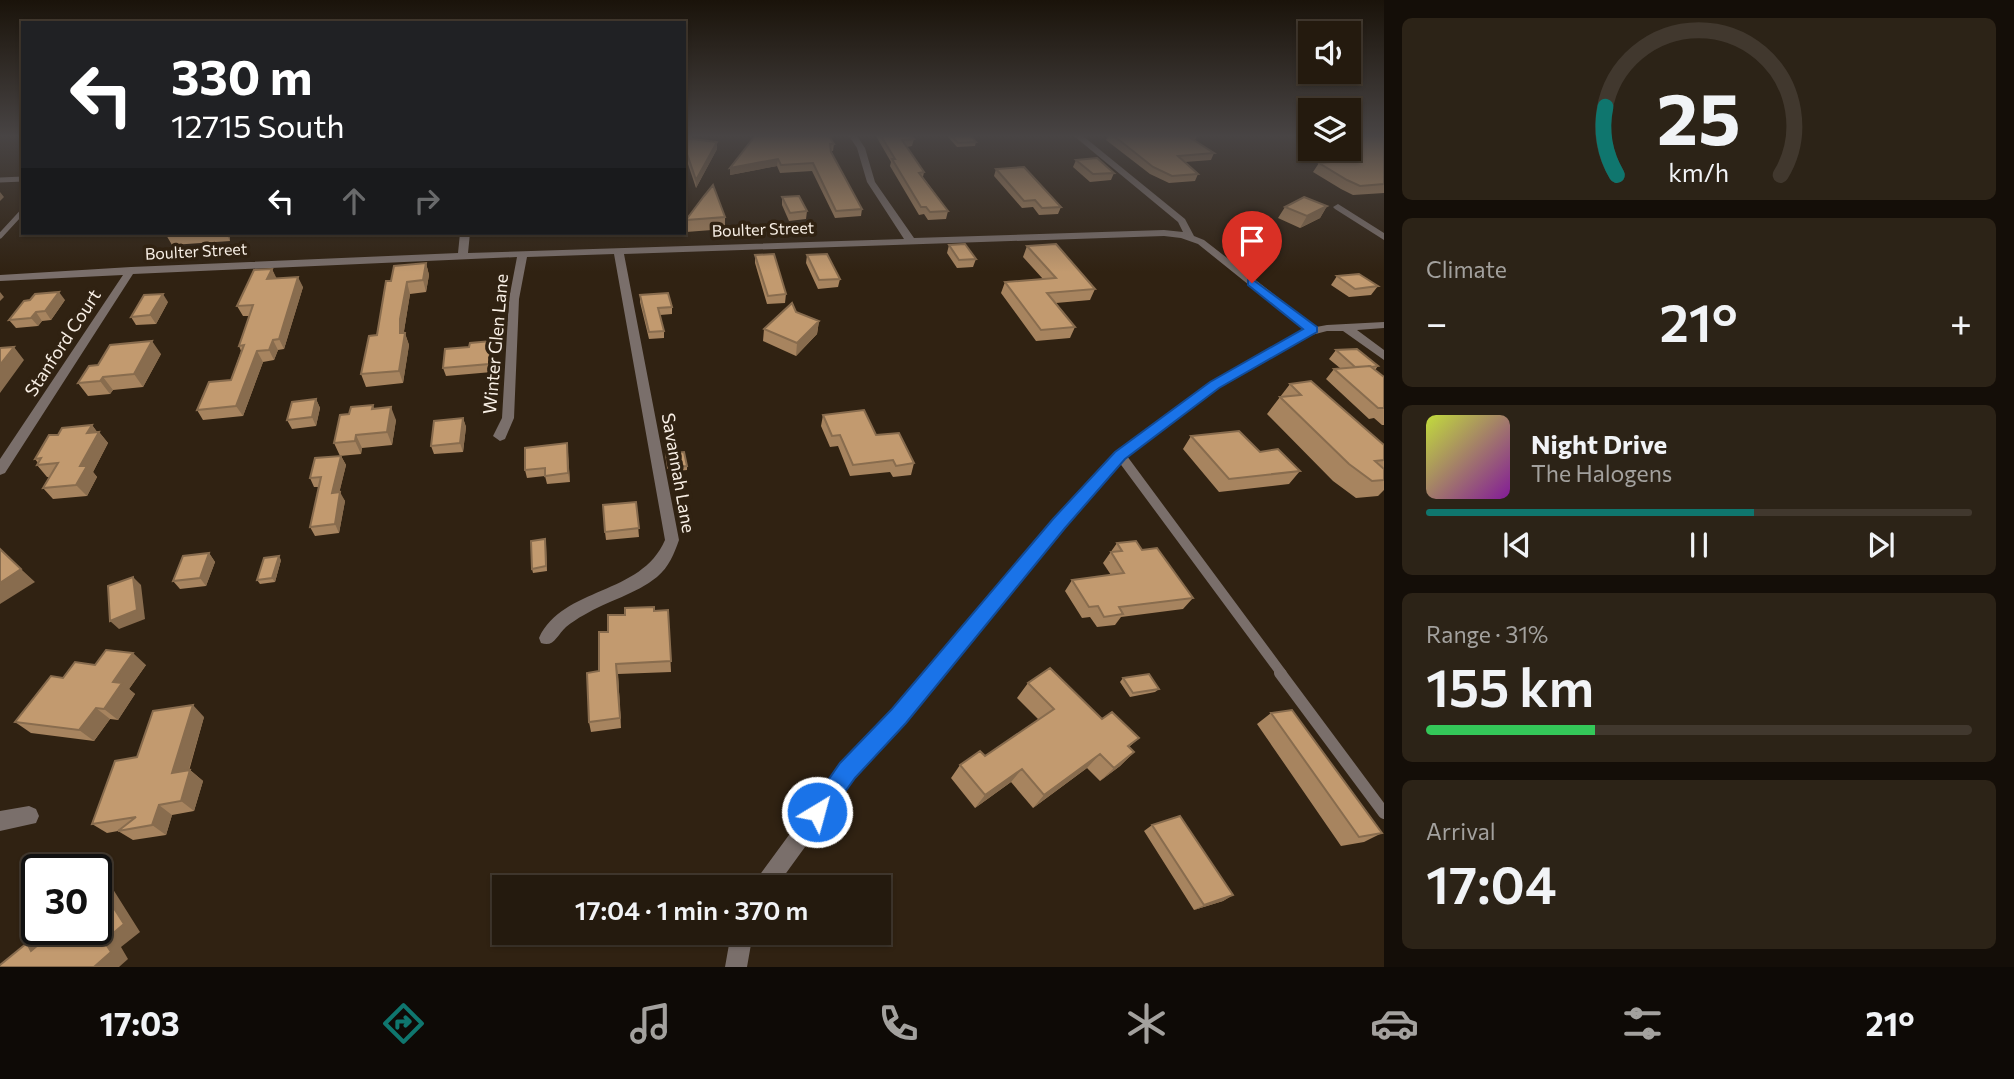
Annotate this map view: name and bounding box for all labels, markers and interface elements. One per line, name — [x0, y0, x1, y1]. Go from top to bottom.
map controls — [1298, 21, 1361, 161]
button: sound — [1298, 21, 1361, 84]
text: 330 m — [171, 45, 312, 105]
icon: left — [56, 49, 147, 140]
text: 25 — [1657, 71, 1741, 160]
button: layers — [1298, 98, 1361, 161]
text: 12715 South — [171, 105, 345, 145]
text: km/h — [1669, 157, 1729, 187]
icon: left — [262, 182, 300, 220]
icon: ahead — [335, 182, 373, 220]
icon: right — [408, 182, 446, 220]
pin — [1222, 211, 1282, 283]
street label: Boulter Street — [711, 217, 815, 240]
icon: arrive — [1233, 222, 1271, 260]
street label: Boulter Street — [144, 238, 248, 263]
text: Climate — [1426, 255, 1507, 283]
street label: Winter Glen Lane — [478, 273, 512, 415]
street label: Stanford Court — [19, 285, 105, 400]
text: 21° — [1659, 289, 1738, 353]
text: − — [1426, 298, 1448, 345]
text: + — [1950, 298, 1972, 345]
street label: Savannah Lane — [658, 411, 700, 535]
text: Night Drive — [1531, 428, 1667, 459]
text: The Halogens — [1531, 459, 1672, 487]
icon: previous — [1498, 526, 1536, 564]
icon: pause — [1680, 526, 1718, 564]
icon: next — [1862, 526, 1900, 564]
text: Range · 31% — [1426, 620, 1548, 648]
text: 155 km — [1426, 654, 1594, 718]
position arrow — [780, 775, 854, 849]
text: Arrival — [1426, 817, 1496, 845]
text: 17:04 — [1426, 851, 1557, 915]
speed limit sign: 30 — [21, 854, 112, 945]
text: 17:04 · 1 min · 370 m — [575, 894, 808, 925]
icon: directions — [379, 999, 428, 1048]
icon: music — [626, 999, 675, 1048]
icon: phone — [874, 999, 923, 1048]
icon: climate — [1122, 999, 1171, 1048]
icon: car — [1370, 999, 1419, 1048]
icon: filters — [1618, 999, 1667, 1048]
text: 17:03 — [99, 1003, 180, 1043]
text: 21° — [1866, 1003, 1915, 1043]

